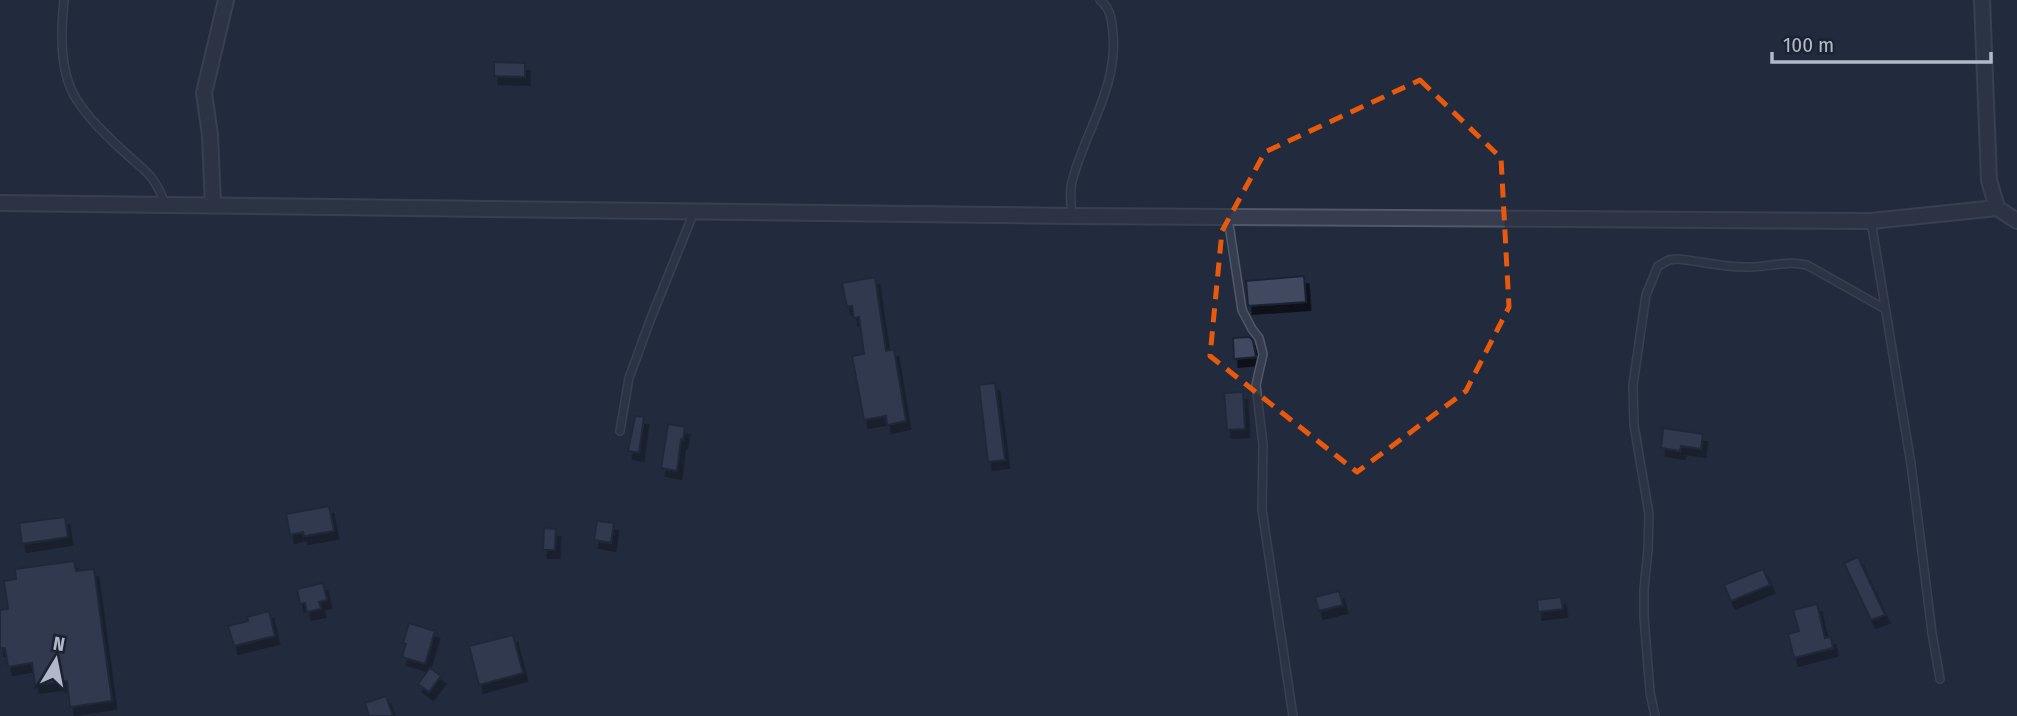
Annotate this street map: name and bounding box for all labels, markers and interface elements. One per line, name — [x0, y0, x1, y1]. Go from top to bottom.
scale bar — [1772, 21, 1991, 65]
text: 100 m — [1783, 32, 1834, 58]
north arrow — [21, 625, 91, 695]
text: N — [51, 631, 66, 656]

